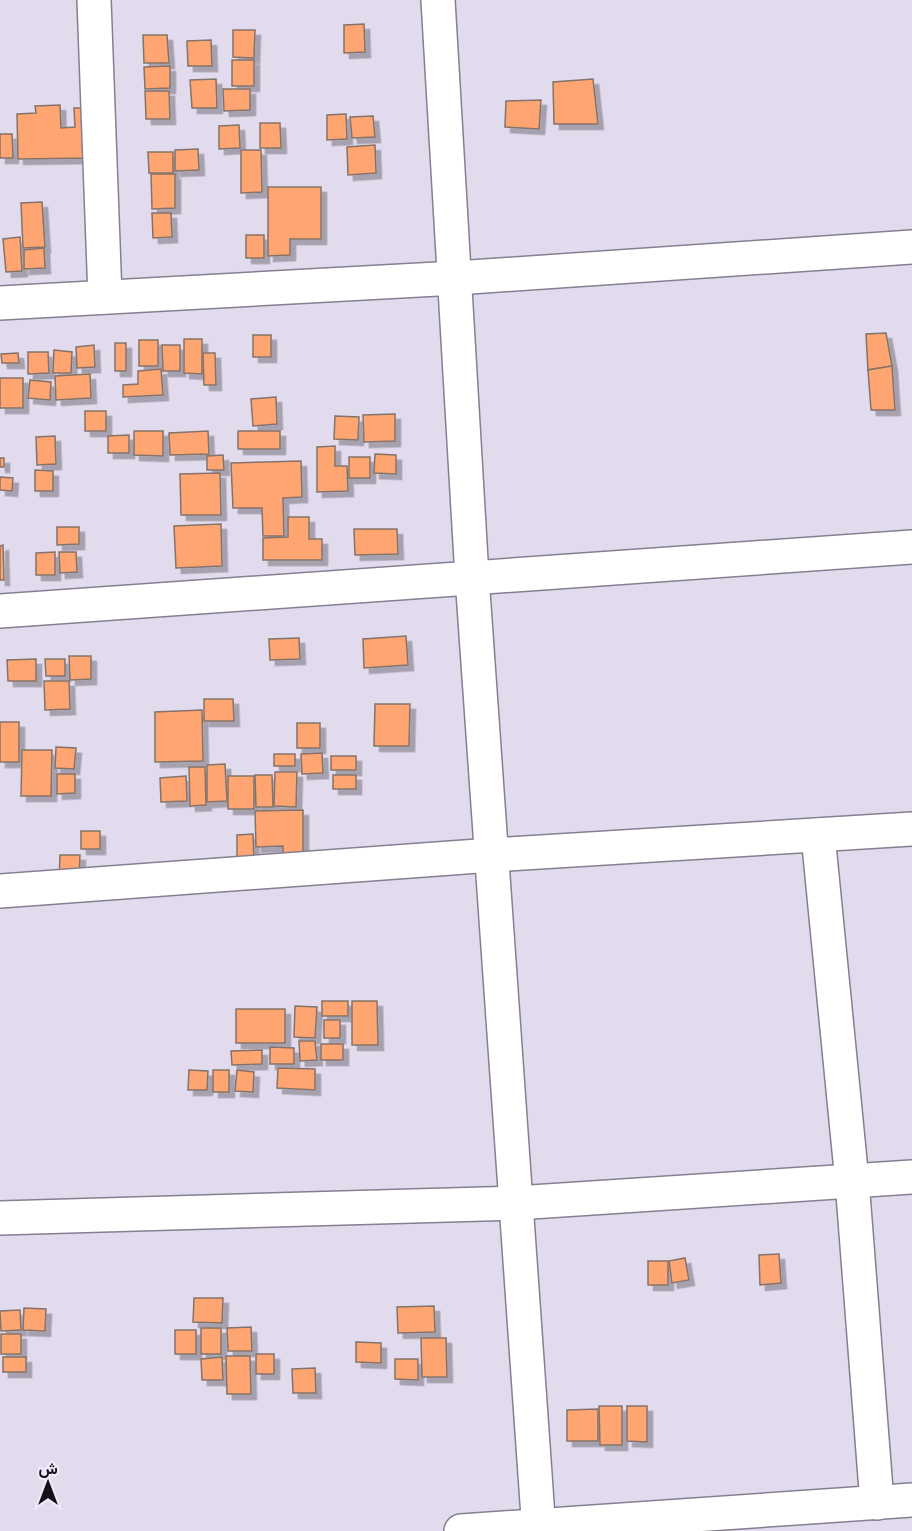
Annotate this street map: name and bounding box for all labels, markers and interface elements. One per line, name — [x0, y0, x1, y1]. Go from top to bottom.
north arrow — [18, 1453, 78, 1513]
text: ش — [38, 1459, 58, 1478]

